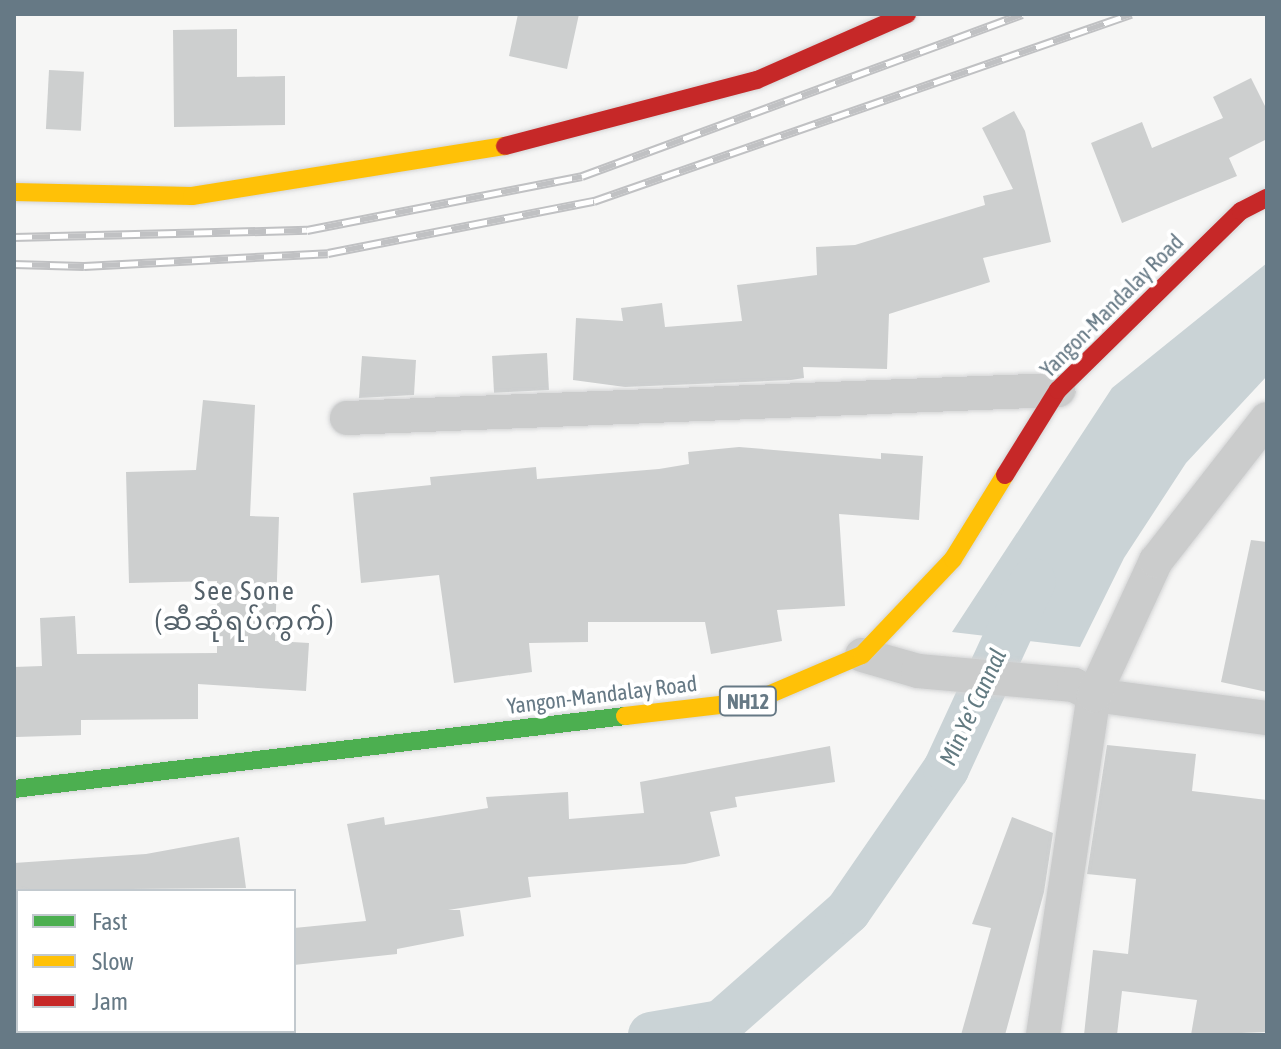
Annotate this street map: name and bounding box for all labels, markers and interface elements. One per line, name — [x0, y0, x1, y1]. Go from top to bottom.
street label: Yangon-Mandalay Road — [1035, 229, 1189, 383]
district label: See Sone (ဆီဆုံရပ်ကွက်) — [162, 576, 328, 638]
water label: Min Ye' Cannal — [933, 644, 1013, 770]
street label: Yangon-Mandalay Road — [505, 670, 699, 720]
road number: NH12 — [718, 685, 778, 717]
legend — [16, 889, 296, 1033]
text: Fast — [92, 908, 128, 935]
text: Slow — [92, 948, 134, 975]
text: Jam — [92, 988, 128, 1015]

